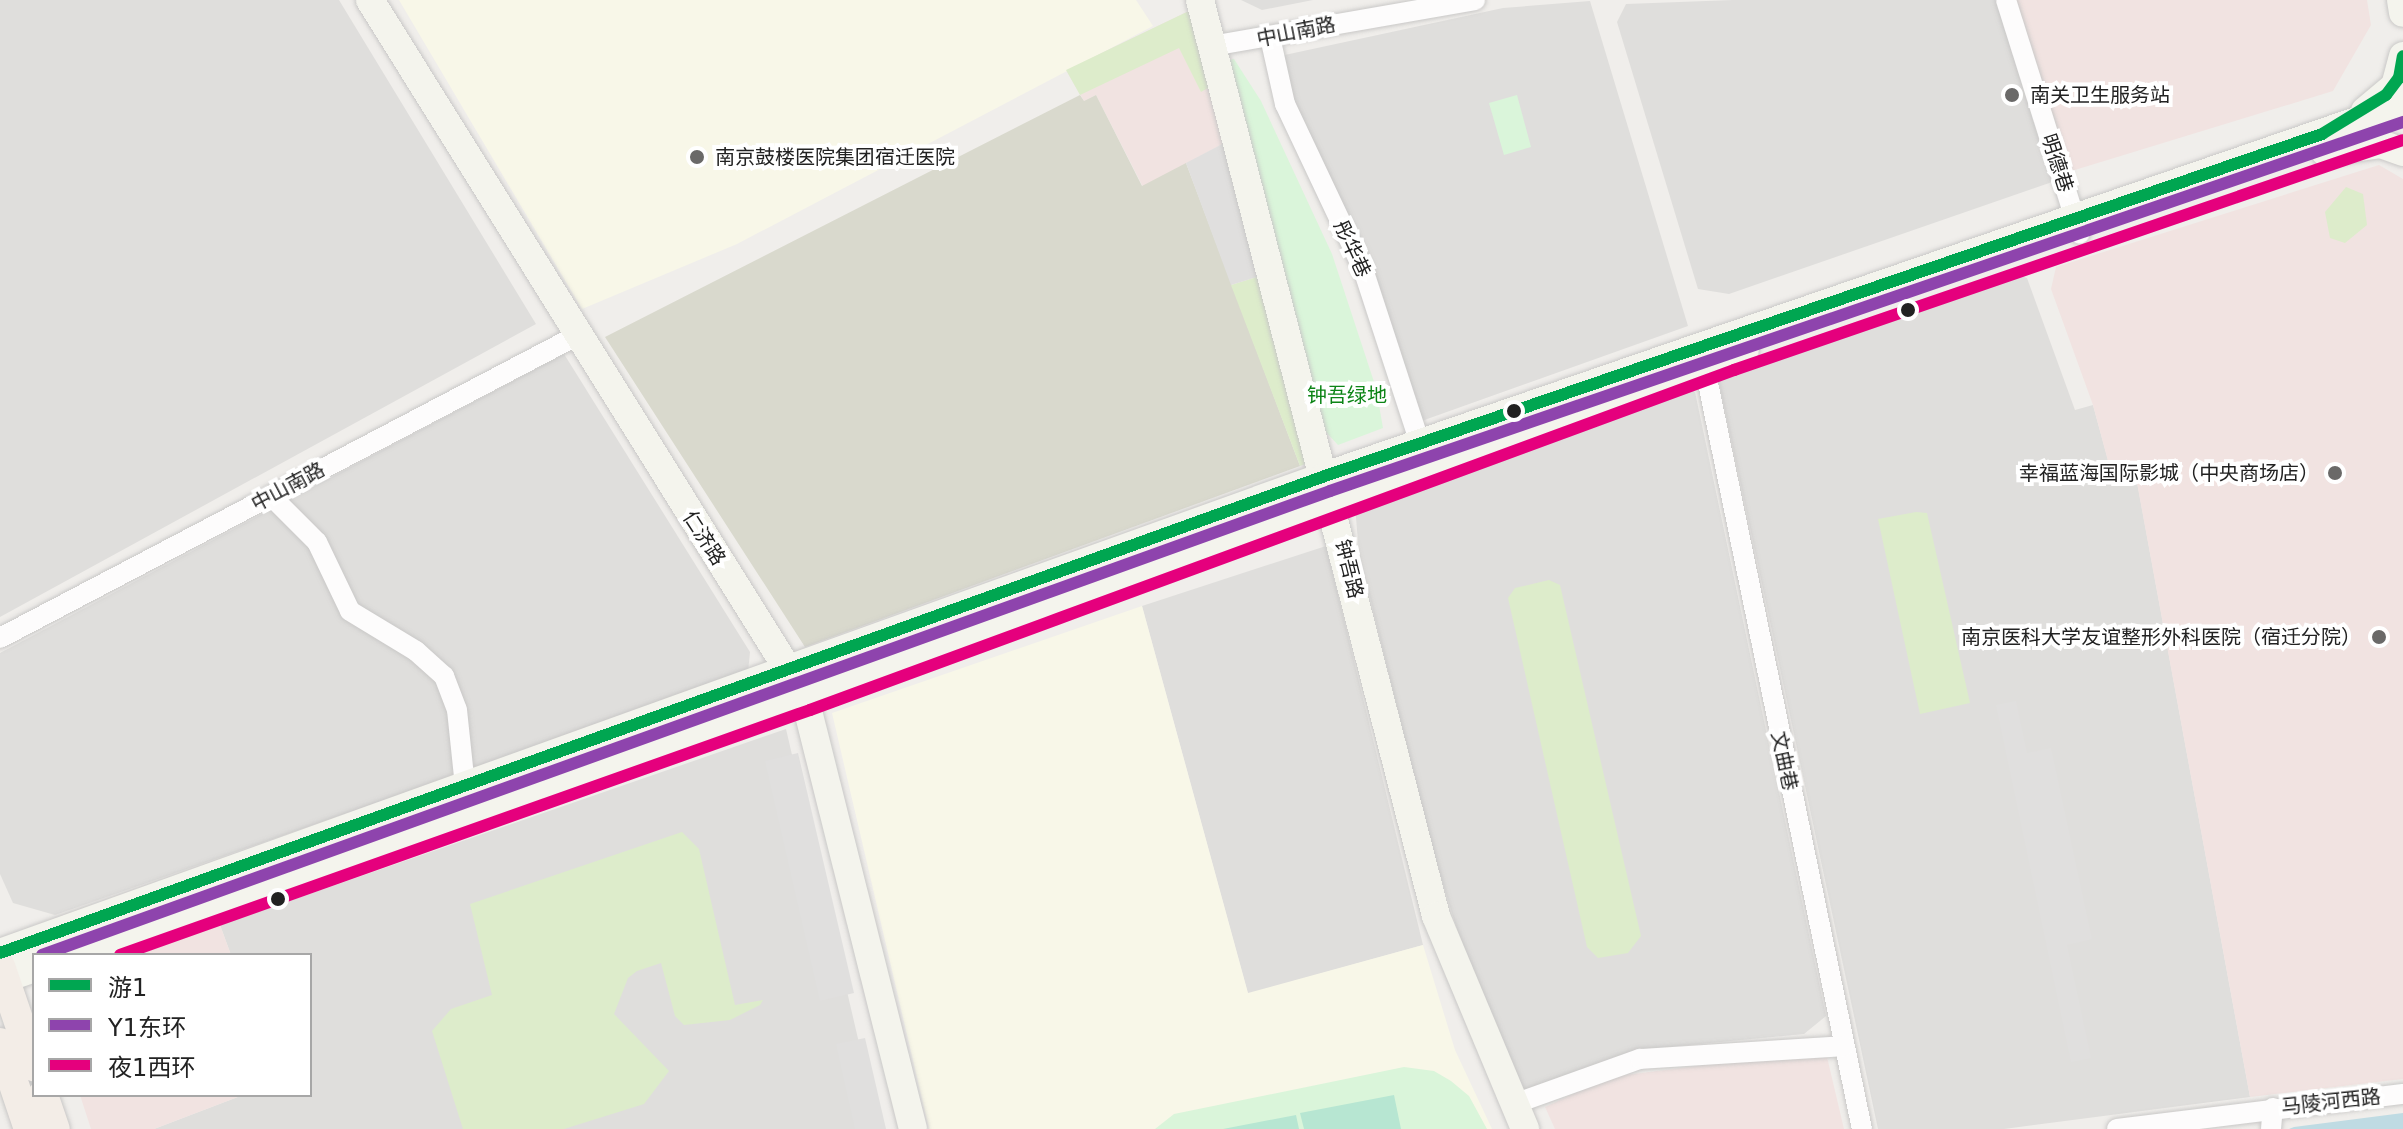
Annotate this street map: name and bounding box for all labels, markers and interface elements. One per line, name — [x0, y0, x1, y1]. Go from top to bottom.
street label: 中山南路 — [1254, 13, 1338, 51]
place label: 南关卫生服务站 — [2030, 83, 2170, 107]
marker: 南关卫生服务站 — [2001, 84, 2023, 106]
street label: 明德巷 — [2036, 131, 2078, 195]
place label: 南京鼓楼医院集团宿迁医院 — [715, 145, 955, 169]
marker: 南京鼓楼医院集团宿迁医院 — [686, 146, 708, 168]
street label: 彤华巷 — [1328, 217, 1376, 281]
unlabelled marker — [1900, 302, 1916, 318]
park label: 钟吾绿地 — [1307, 383, 1387, 407]
unlabelled marker — [1506, 403, 1522, 419]
street label: 中山南路 — [247, 458, 329, 516]
place label: 幸福蓝海国际影城（中央商场店） — [2019, 461, 2319, 485]
marker: 幸福蓝海国际影城（中央商场店） — [2326, 464, 2344, 482]
street label: 仁济路 — [678, 506, 730, 570]
street label: 钟吾路 — [1330, 537, 1368, 601]
place label: 南京医科大学友谊整形外科医院（宿迁分院） — [1961, 625, 2361, 649]
marker: 南京医科大学友谊整形外科医院（宿迁分院） — [2368, 626, 2390, 648]
street label: 文曲巷 — [1766, 729, 1802, 793]
unlabelled marker — [270, 891, 286, 907]
legend — [32, 953, 312, 1097]
text: 游1 — [108, 974, 147, 1002]
text: Y1东环 — [108, 1014, 186, 1042]
text: 夜1西环 — [108, 1054, 195, 1082]
street label: 马陵河西路 — [2280, 1085, 2382, 1119]

